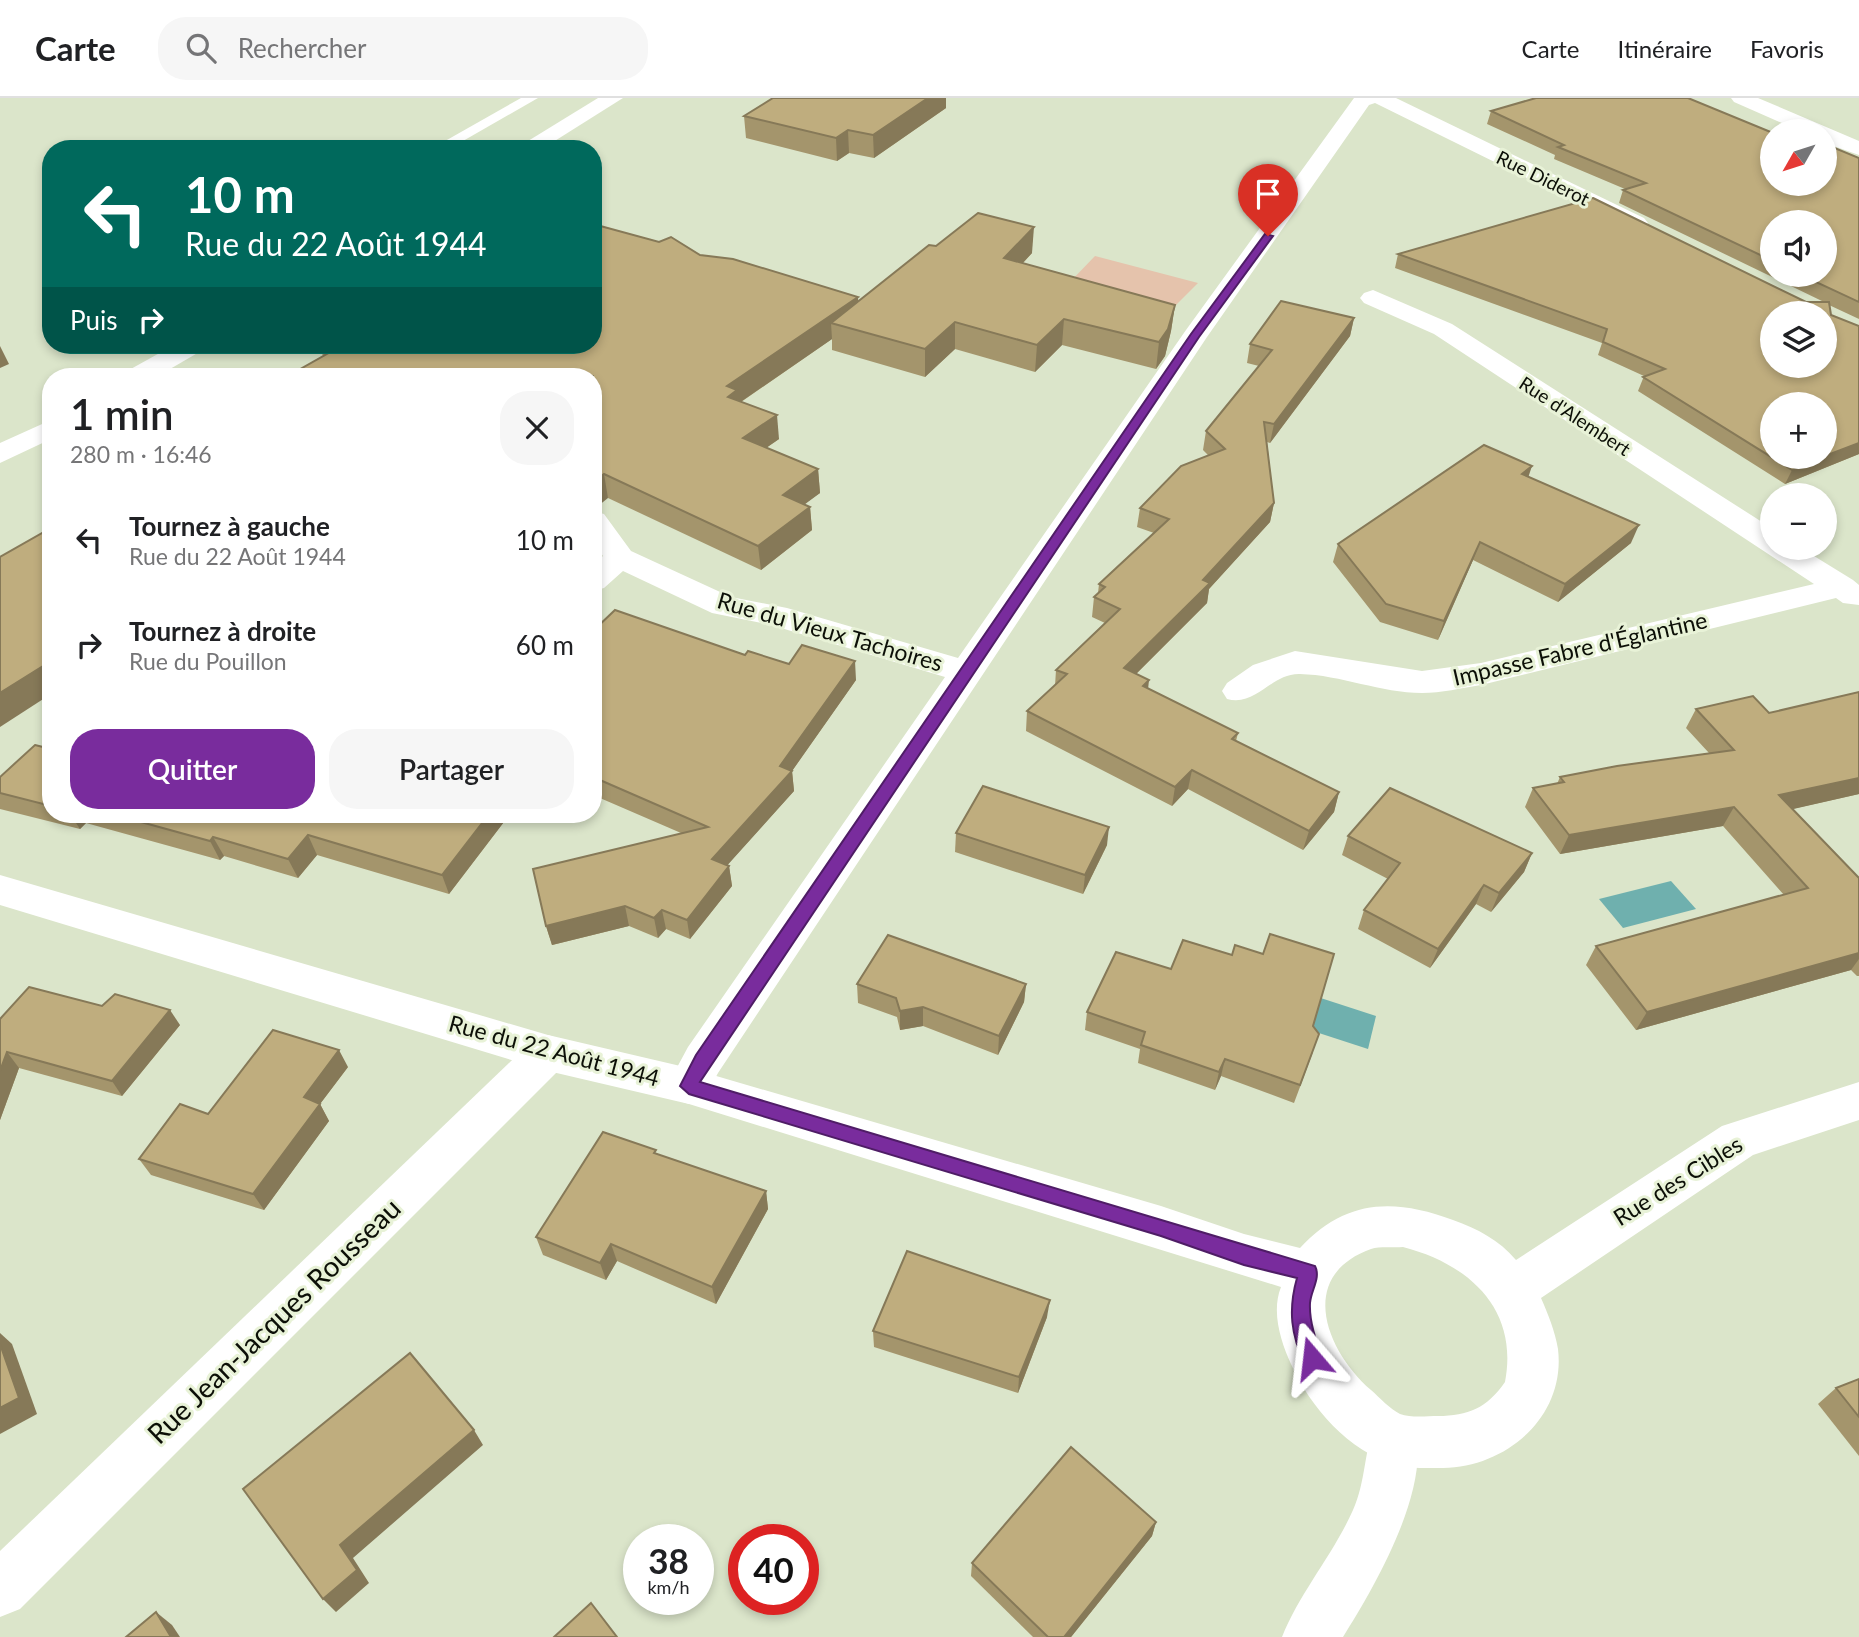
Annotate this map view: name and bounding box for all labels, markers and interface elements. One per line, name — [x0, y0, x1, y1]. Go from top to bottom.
search box — [158, 17, 648, 80]
text: Carte — [35, 28, 116, 68]
icon: search — [182, 29, 220, 67]
text: Rechercher — [238, 32, 367, 64]
text: Carte — [1522, 34, 1580, 63]
text: Itinéraire — [1618, 34, 1712, 63]
text: Favoris — [1750, 34, 1824, 63]
north arrow — [1760, 119, 1838, 196]
map controls — [1760, 119, 1837, 560]
street label: Rue Diderot — [1493, 145, 1594, 210]
pin — [1238, 164, 1298, 236]
text: 10 m — [185, 165, 295, 223]
icon: left — [70, 168, 161, 259]
icon: arrive — [1249, 175, 1287, 213]
button: sound — [1760, 210, 1837, 287]
text: Rue du 22 Août 1944 — [185, 224, 487, 263]
icon: right — [132, 301, 170, 339]
button: layers — [1760, 301, 1837, 378]
text: Puis — [70, 304, 118, 336]
street label: Rue d'Alembert — [1515, 371, 1635, 460]
text: 1 min — [70, 389, 174, 439]
button: close — [500, 391, 574, 465]
button: + — [1760, 392, 1837, 469]
text: 280 m · 16:46 — [70, 440, 212, 468]
button: − — [1760, 483, 1837, 560]
text: Tournez à gauche — [129, 510, 330, 542]
icon: left — [70, 521, 108, 559]
text: 10 m — [516, 524, 574, 556]
text: Rue du 22 Août 1944 — [129, 542, 346, 570]
street label: Rue du Vieux Tachoires — [714, 585, 946, 677]
street label: Impasse Fabre d'Églantine — [1450, 605, 1710, 691]
text: Tournez à droite — [129, 615, 316, 647]
icon: right — [70, 626, 108, 664]
text: 60 m — [516, 629, 574, 661]
text: Rue du Pouillon — [129, 647, 287, 675]
button: Quitter — [70, 729, 315, 809]
button: Partager — [329, 729, 574, 809]
street label: Rue du 22 Août 1944 — [446, 1008, 663, 1092]
street label: Rue des Cibles — [1608, 1129, 1747, 1231]
street label: Rue Jean-Jacques Rousseau — [140, 1190, 407, 1450]
position arrow — [1275, 1321, 1349, 1395]
speed limit sign: 40 — [728, 1524, 819, 1615]
text: 38 — [648, 1539, 689, 1581]
text: km/h — [647, 1576, 690, 1598]

